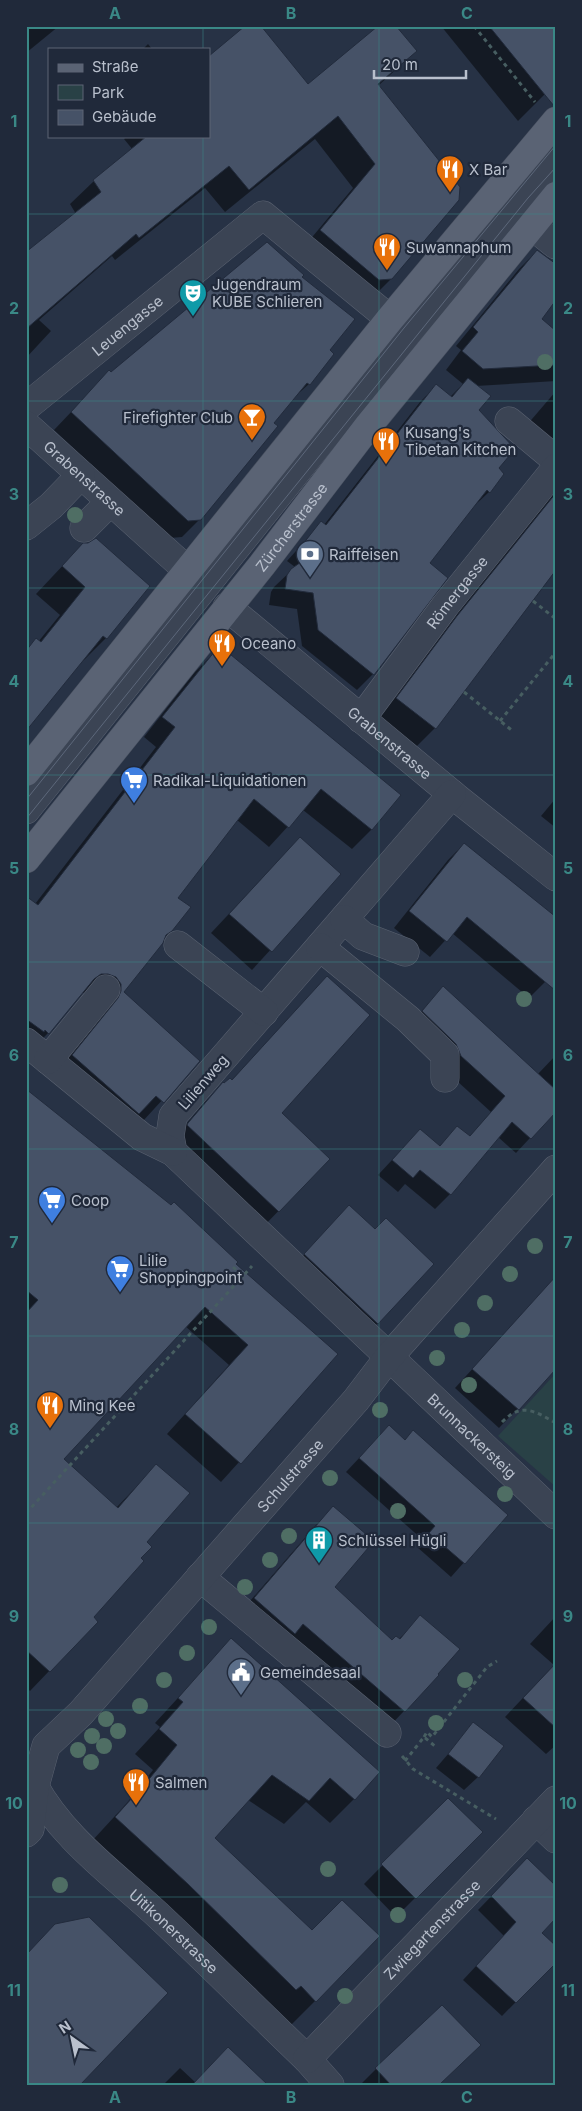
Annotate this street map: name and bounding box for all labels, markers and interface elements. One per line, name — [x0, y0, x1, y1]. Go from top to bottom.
text: A — [109, 3, 121, 23]
text: B — [286, 3, 296, 23]
text: C — [461, 3, 473, 23]
legend — [48, 48, 210, 138]
scale bar — [374, 48, 467, 80]
text: 20 m — [382, 55, 418, 74]
text: Straße — [92, 57, 139, 76]
text: Park — [92, 83, 125, 102]
text: Gebäude — [92, 107, 157, 126]
text: 1 — [11, 111, 17, 131]
text: 1 — [565, 111, 571, 131]
restaurant icon: X Bar — [435, 154, 465, 193]
place label: X Bar — [469, 160, 508, 179]
restaurant icon: Suwannaphum — [372, 232, 402, 271]
place label: Suwannaphum — [406, 238, 511, 257]
place label: Jugendraum KUBE Schlieren — [212, 275, 322, 311]
theatre icon: Jugendraum KUBE Schlieren — [178, 278, 208, 317]
street label: Leuengasse — [88, 291, 166, 360]
text: 2 — [9, 298, 19, 318]
text: 2 — [563, 298, 573, 318]
bar icon: Firefighter Club — [237, 402, 267, 441]
place label: Firefighter Club — [123, 408, 233, 427]
place label: Kusang's Tibetan Kitchen — [405, 423, 516, 459]
restaurant icon: Kusang's Tibetan Kitchen — [371, 426, 401, 465]
street label: Grabenstrasse — [40, 436, 130, 520]
street label: Zürcherstrasse — [251, 479, 331, 575]
text: 3 — [9, 484, 19, 504]
text: 3 — [563, 484, 573, 504]
bank icon: Raiffeisen — [295, 539, 325, 578]
place label: Raiffeisen — [329, 545, 399, 564]
street label: Römergasse — [422, 552, 491, 632]
restaurant icon: Oceano — [207, 628, 237, 667]
place label: Oceano — [241, 634, 296, 653]
text: 4 — [9, 671, 20, 691]
text: 4 — [563, 671, 574, 691]
street label: Grabenstrasse — [344, 702, 436, 783]
supermarket icon: Radikal-Liquidationen — [119, 765, 149, 804]
place label: Radikal-Liquidationen — [153, 771, 306, 790]
text: 5 — [9, 858, 19, 878]
text: 5 — [563, 858, 573, 878]
text: 6 — [9, 1045, 19, 1065]
text: 6 — [563, 1045, 573, 1065]
street label: Lilienweg — [174, 1051, 232, 1113]
supermarket icon: Coop — [37, 1185, 67, 1224]
place label: Coop — [71, 1191, 109, 1210]
text: 7 — [9, 1232, 19, 1252]
text: 7 — [563, 1232, 573, 1252]
place label: Lilie Shoppingpoint — [139, 1251, 242, 1287]
supermarket icon: Lilie Shoppingpoint — [105, 1254, 135, 1293]
street label: Brunnackersteig — [424, 1389, 521, 1482]
restaurant icon: Ming Kee — [35, 1390, 65, 1429]
place label: Ming Kee — [69, 1396, 135, 1415]
text: 8 — [9, 1419, 19, 1439]
text: 8 — [563, 1419, 573, 1439]
street label: Schulstrasse — [253, 1435, 327, 1516]
building icon: Schlüssel Hügli — [304, 1525, 334, 1564]
place label: Schlüssel Hügli — [338, 1531, 446, 1550]
text: 9 — [9, 1606, 19, 1626]
text: 9 — [563, 1606, 573, 1626]
public building icon: Gemeindesaal — [226, 1657, 256, 1696]
place label: Gemeindesaal — [260, 1663, 361, 1682]
restaurant icon: Salmen — [121, 1767, 151, 1806]
place label: Salmen — [155, 1773, 207, 1792]
text: 10 — [5, 1793, 23, 1813]
text: 10 — [559, 1793, 577, 1813]
street label: Zwiegartenstrasse — [379, 1875, 484, 1983]
street label: Uitikonerstrasse — [126, 1885, 222, 1977]
text: 11 — [7, 1980, 21, 2000]
text: 11 — [561, 1980, 575, 2000]
north arrow — [48, 2014, 98, 2064]
text: N — [56, 2017, 74, 2037]
text: A — [109, 2087, 121, 2107]
text: B — [286, 2087, 296, 2107]
text: C — [461, 2087, 473, 2107]

